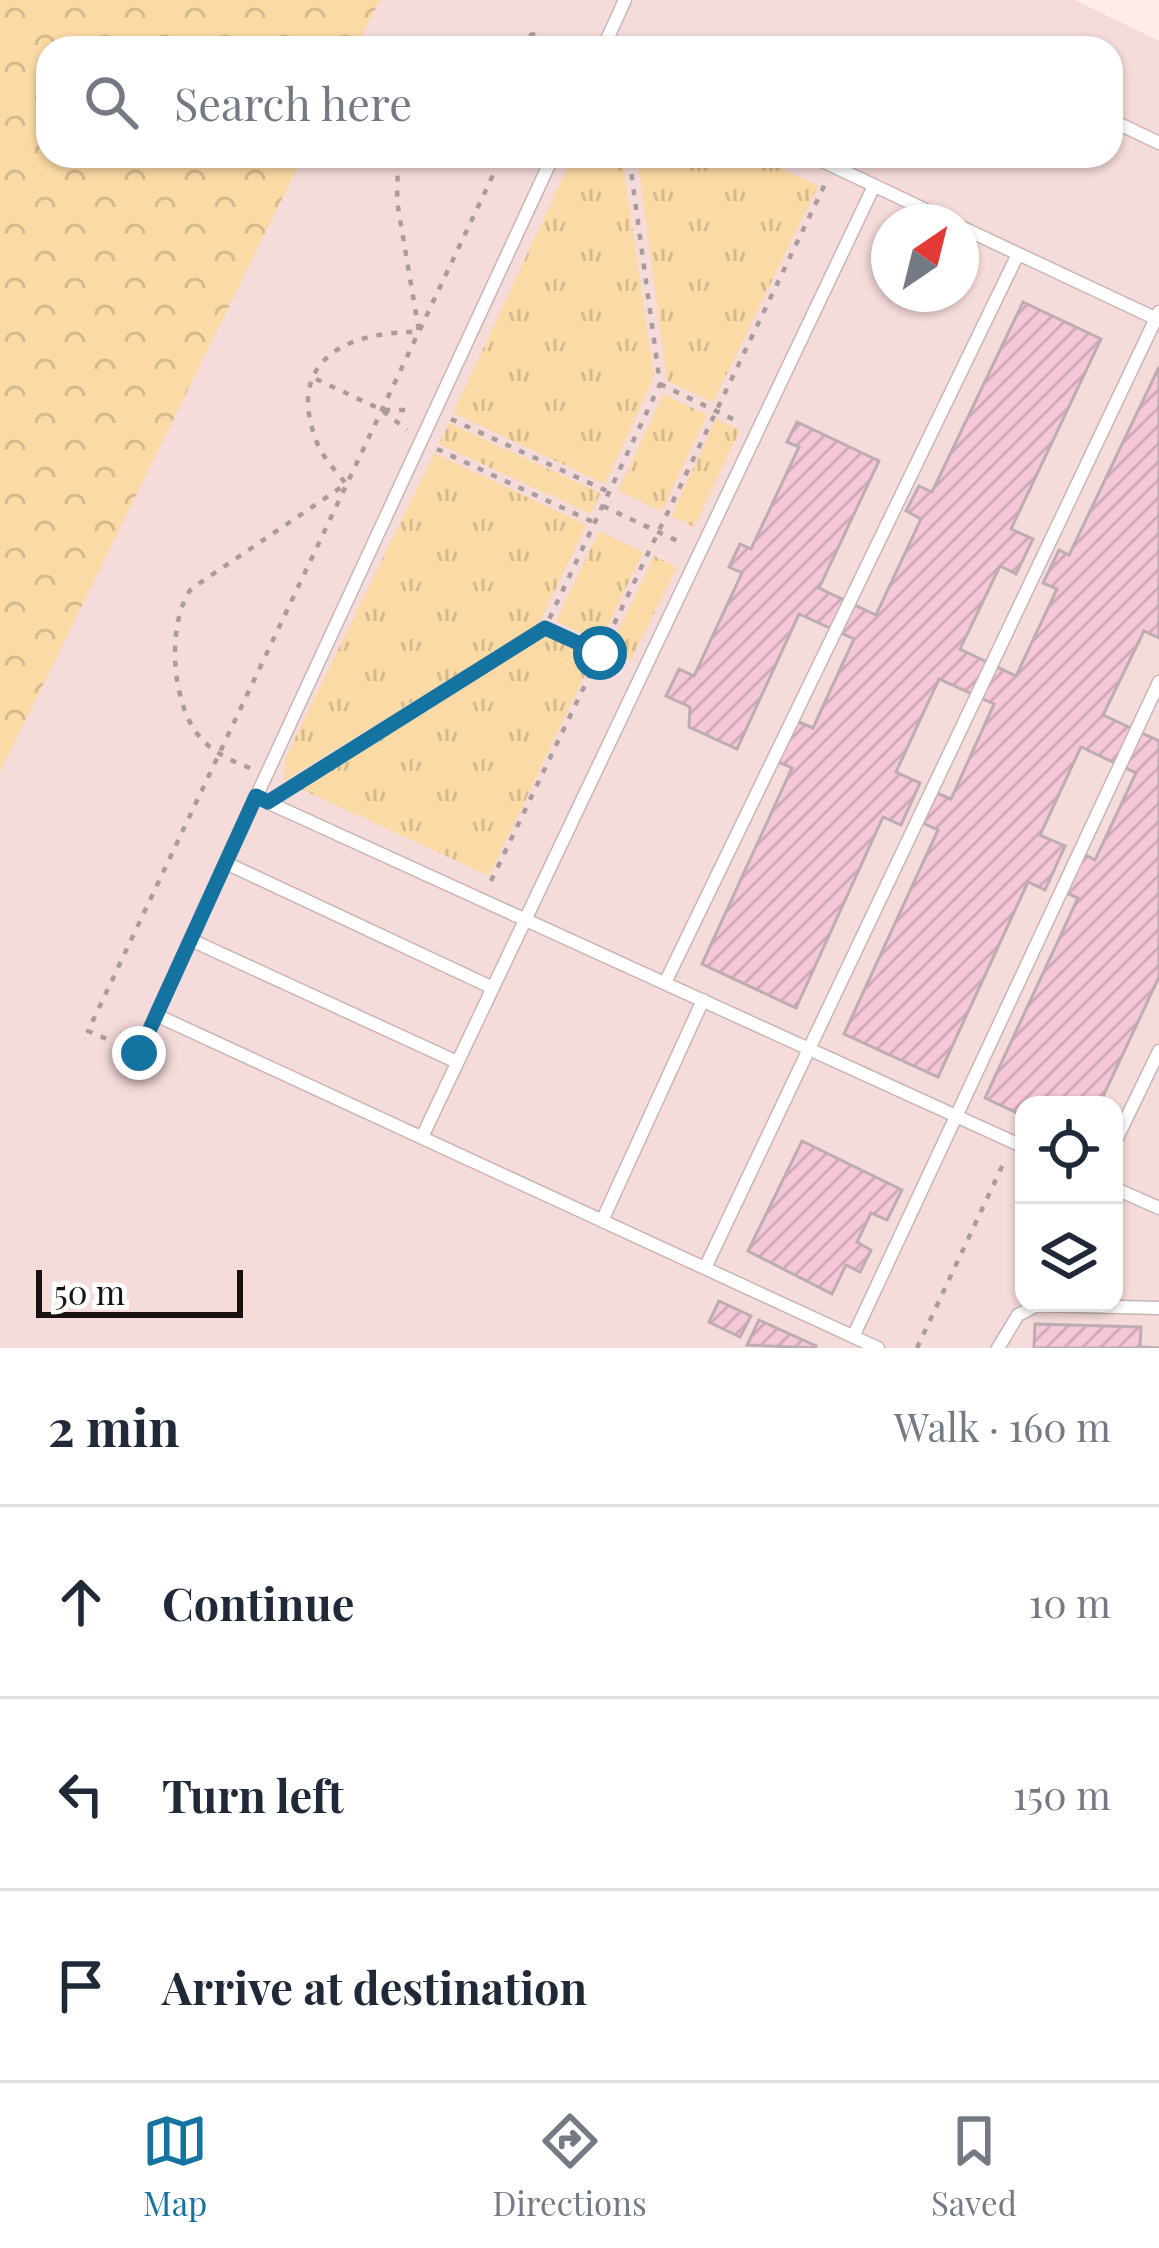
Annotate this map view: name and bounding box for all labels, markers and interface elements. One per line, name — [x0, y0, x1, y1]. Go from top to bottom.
search box — [36, 36, 1123, 168]
icon: search — [78, 69, 144, 135]
text: Search here — [174, 72, 412, 132]
north arrow — [871, 204, 979, 312]
route start — [573, 626, 627, 680]
route end — [112, 1026, 166, 1080]
map controls — [1015, 1096, 1123, 1312]
button: locate — [1015, 1096, 1123, 1204]
button: layers — [1015, 1204, 1123, 1312]
scale bar — [36, 1264, 243, 1317]
text: 50 m — [54, 1269, 125, 1313]
text: 2 min — [48, 1392, 180, 1460]
text: Walk · 160 m — [894, 1400, 1111, 1452]
icon: ahead — [48, 1569, 114, 1635]
text: Continue — [162, 1572, 354, 1632]
text: 10 m — [1029, 1576, 1111, 1628]
icon: left — [48, 1761, 114, 1827]
text: Turn left — [162, 1764, 344, 1824]
text: 150 m — [1013, 1768, 1111, 1820]
icon: arrive — [48, 1953, 114, 2019]
text: Arrive at destination — [162, 1956, 587, 2016]
tab: Map — [142, 2108, 208, 2224]
tab: Directions — [492, 2108, 647, 2224]
tab: Saved — [931, 2108, 1017, 2224]

